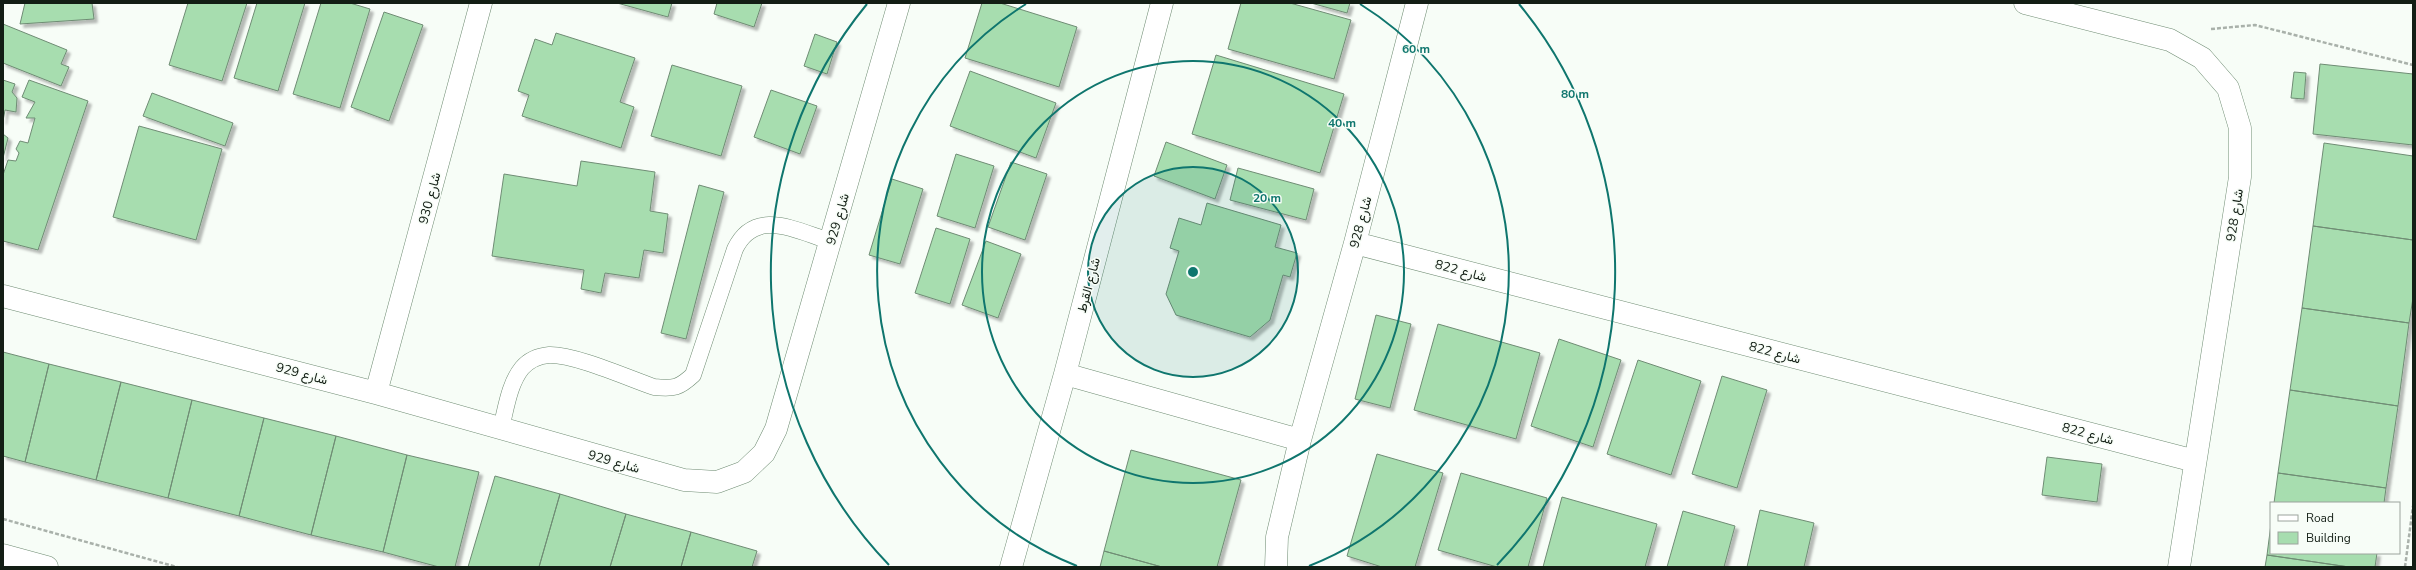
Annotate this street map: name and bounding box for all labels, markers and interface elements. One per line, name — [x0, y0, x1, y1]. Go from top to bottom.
text: 60 m — [1402, 41, 1430, 57]
text: 80 m — [1561, 86, 1589, 102]
text: 40 m — [1328, 115, 1356, 131]
street label: شارع 930 — [414, 170, 446, 226]
street label: شارع 928 — [2222, 188, 2248, 243]
text: 20 m — [1253, 190, 1281, 206]
street label: شارع 929 — [822, 191, 854, 247]
street label: شارع 928 — [1345, 194, 1377, 250]
street label: شارع 822 — [1433, 255, 1489, 287]
street label: شارع القرط — [1073, 256, 1105, 315]
centre of rings — [1186, 265, 1200, 279]
street label: شارع 822 — [1747, 337, 1803, 369]
street label: شارع 929 — [274, 358, 330, 390]
street label: شارع 822 — [2060, 418, 2116, 450]
street label: شارع 929 — [586, 446, 642, 478]
legend — [2270, 502, 2400, 554]
text: Road — [2306, 510, 2334, 526]
text: Building — [2306, 530, 2351, 546]

